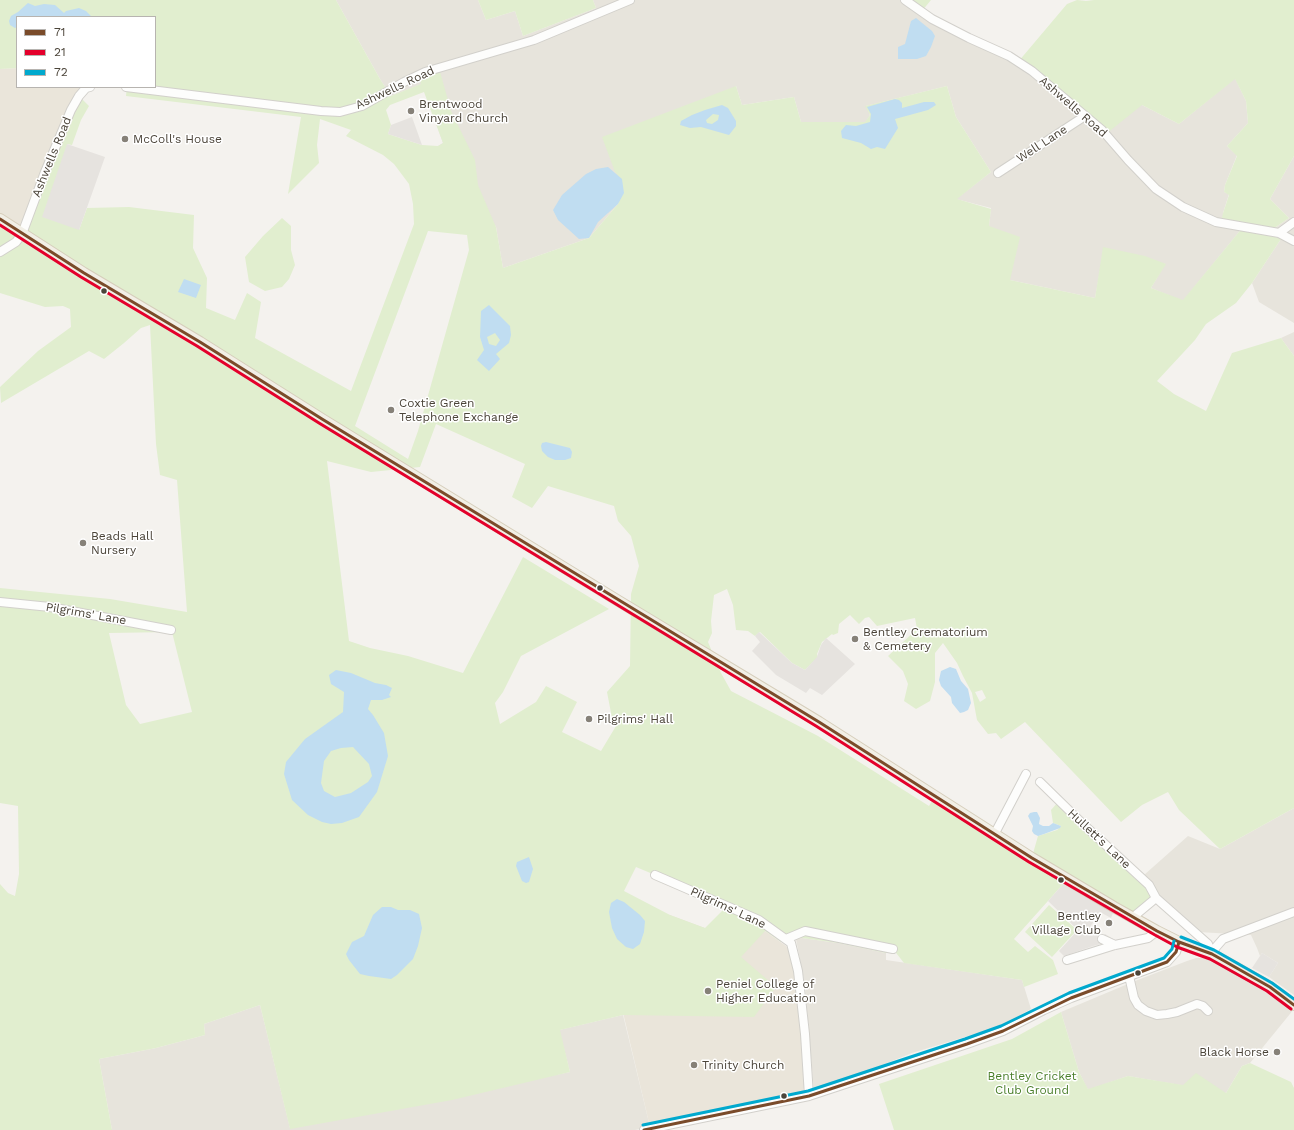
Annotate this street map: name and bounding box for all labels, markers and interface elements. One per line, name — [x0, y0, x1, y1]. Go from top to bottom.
legend — [16, 16, 156, 88]
text: 71 — [54, 25, 65, 39]
text: 21 — [54, 45, 66, 59]
street label: Ashwells Road — [353, 63, 437, 113]
text: 72 — [54, 65, 68, 79]
street label: Ashwells Road — [1036, 74, 1110, 140]
place label: Brentwood Vinyard Church — [419, 97, 508, 125]
marker: Brentwood Vinyard Church — [406, 106, 416, 116]
street label: Ashwells Road — [29, 115, 75, 199]
street label: Well Lane — [1014, 122, 1070, 166]
place label: McColl's House — [133, 132, 222, 146]
marker: McColl's House — [120, 134, 130, 144]
unlabelled marker — [99, 286, 109, 296]
place label: Coxtie Green Telephone Exchange — [399, 396, 519, 424]
marker: Coxtie Green Telephone Exchange — [386, 405, 396, 415]
place label: Beads Hall Nursery — [91, 529, 153, 557]
marker: Beads Hall Nursery — [78, 538, 88, 548]
unlabelled marker — [595, 583, 605, 593]
street label: Pilgrims' Lane — [45, 600, 127, 628]
place label: Bentley Crematorium & Cemetery — [863, 625, 988, 653]
marker: Bentley Crematorium & Cemetery — [850, 634, 860, 644]
place label: Pilgrims' Hall — [597, 712, 673, 726]
marker: Pilgrims' Hall — [584, 714, 594, 724]
street label: Hullett's Lane — [1065, 806, 1133, 872]
unlabelled marker — [1056, 875, 1066, 885]
street label: Pilgrims' Lane — [688, 884, 768, 932]
place label: Bentley Village Club — [1032, 909, 1101, 937]
marker: Bentley Village Club — [1104, 918, 1114, 928]
unlabelled marker — [1133, 968, 1143, 978]
place label: Peniel College of Higher Education — [716, 977, 816, 1005]
marker: Peniel College of Higher Education — [703, 986, 713, 996]
place label: Black Horse — [1199, 1045, 1269, 1059]
marker: Black Horse — [1272, 1047, 1282, 1057]
place label: Trinity Church — [702, 1058, 784, 1072]
marker: Trinity Church — [689, 1060, 699, 1070]
park label: Bentley Cricket Club Ground — [987, 1069, 1077, 1097]
unlabelled marker — [779, 1091, 789, 1101]

